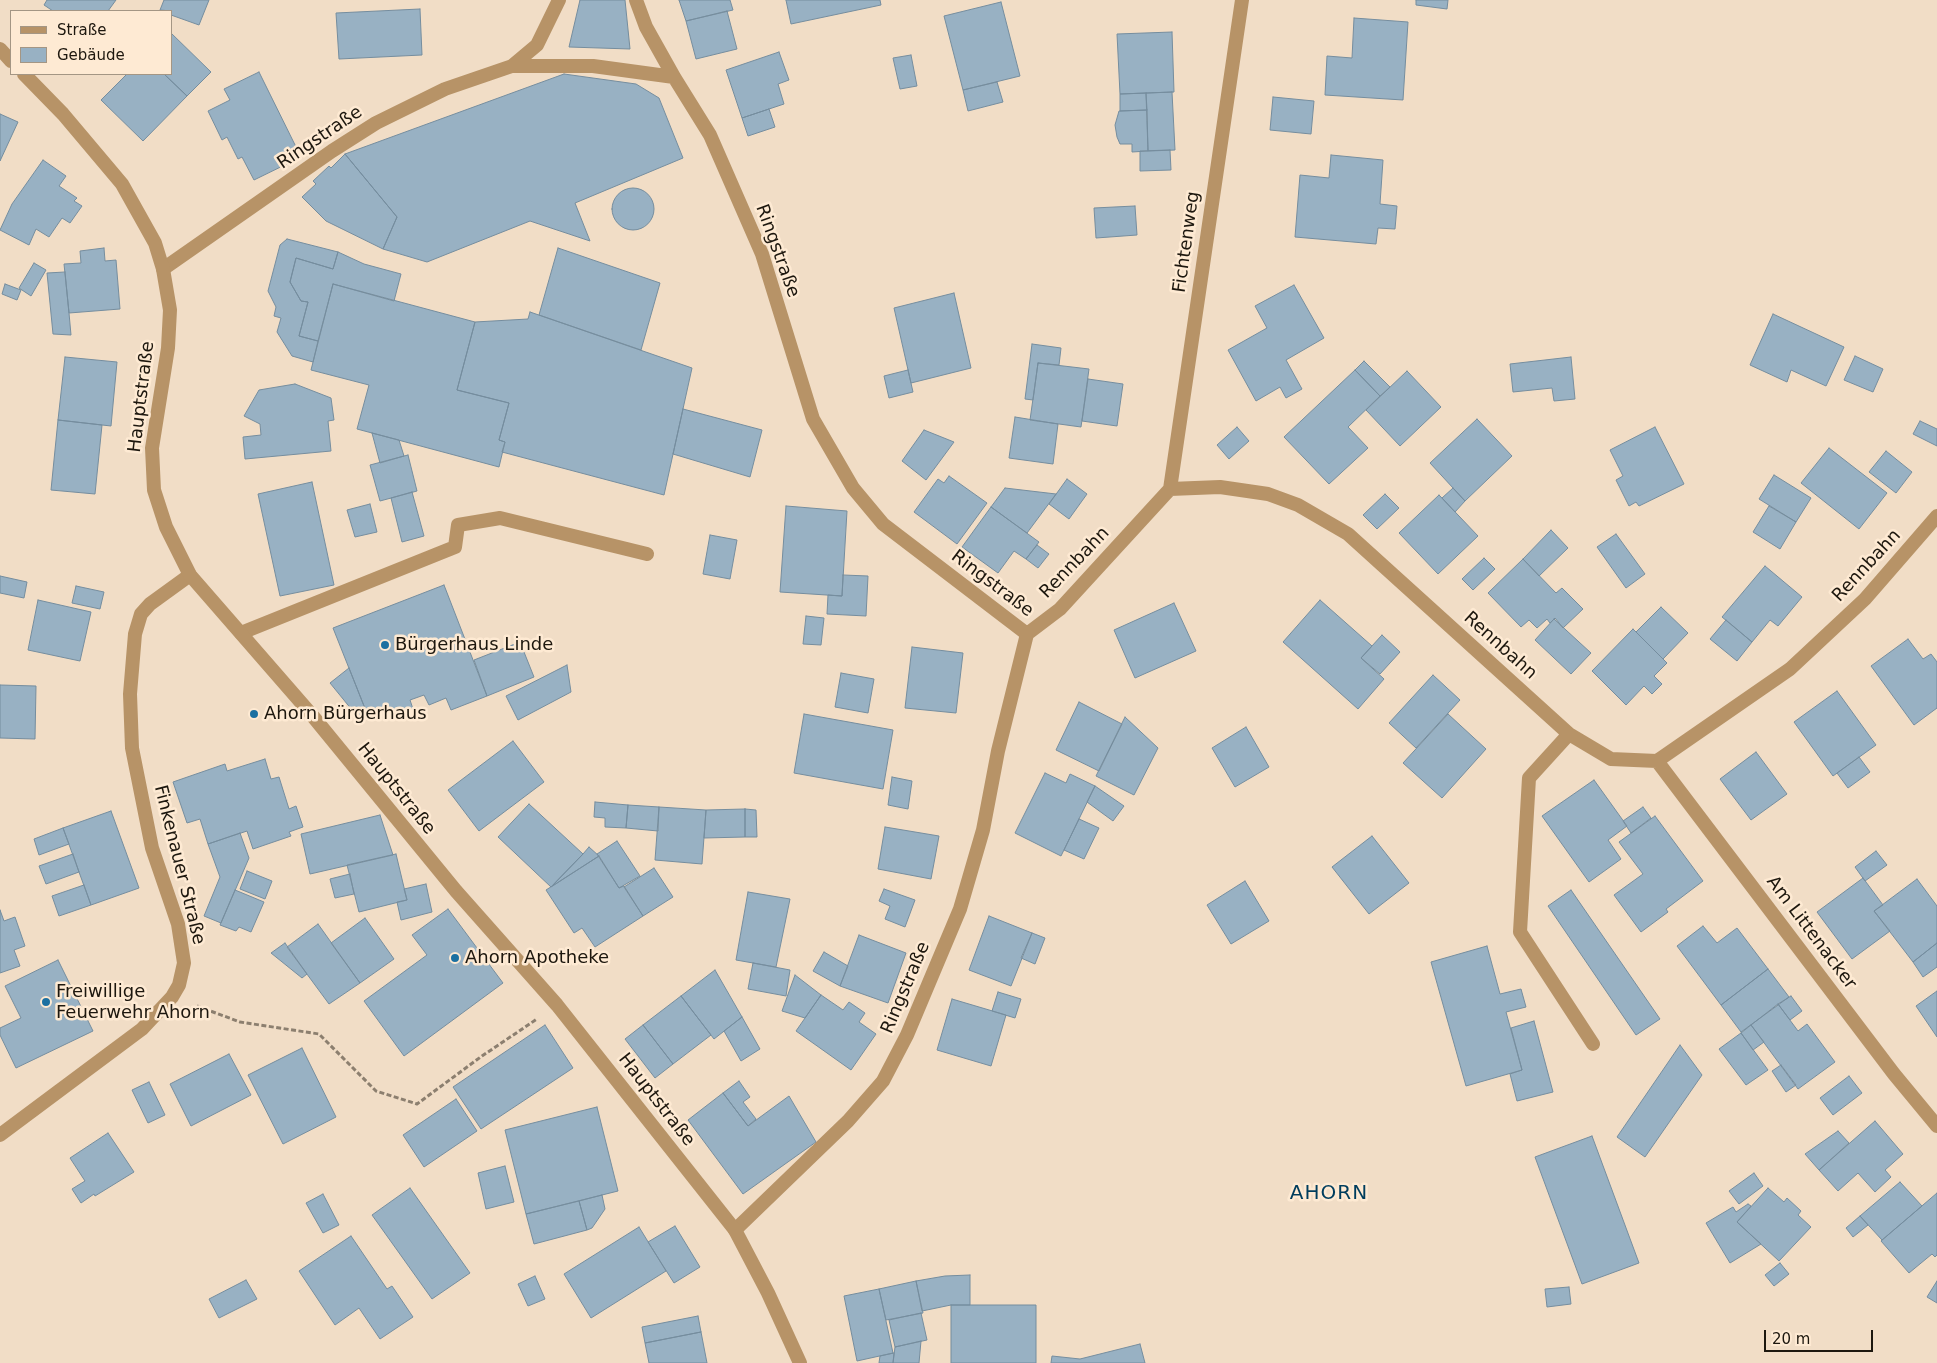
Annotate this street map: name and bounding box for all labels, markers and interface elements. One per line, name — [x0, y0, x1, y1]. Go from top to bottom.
legend — [10, 10, 172, 75]
text: Straße — [57, 21, 106, 39]
text: Gebäude — [57, 46, 125, 64]
street label: Ringstraße — [273, 102, 367, 174]
street label: Fichtenweg — [1169, 190, 1205, 294]
street label: Ringstraße — [750, 201, 804, 301]
street label: Hauptstraße — [124, 340, 160, 454]
street label: Rennbahn — [1036, 523, 1114, 603]
street label: Rennbahn — [1828, 525, 1906, 607]
street label: Ringstraße — [947, 546, 1037, 622]
street label: Rennbahn — [1459, 608, 1541, 684]
place label: Bürgerhaus Linde — [395, 634, 553, 656]
marker: Bürgerhaus Linde — [379, 639, 391, 651]
place label: Ahorn Bürgerhaus — [264, 703, 427, 725]
marker: Ahorn Bürgerhaus — [248, 708, 260, 720]
street label: Hauptstraße — [352, 739, 440, 839]
street label: Finkenauer Straße — [149, 783, 209, 947]
street label: Am Littenacker — [1761, 872, 1861, 994]
street label: Ringstraße — [877, 939, 935, 1037]
place label: Ahorn Apotheke — [465, 947, 609, 969]
marker: Ahorn Apotheke — [449, 952, 461, 964]
place label: Freiwillige Feuerwehr Ahorn — [56, 981, 210, 1024]
marker: Freiwillige Feuerwehr Ahorn — [40, 996, 52, 1008]
street label: Hauptstraße — [613, 1049, 699, 1151]
district label: AHORN — [1289, 1182, 1369, 1206]
scale bar — [1767, 1320, 1876, 1352]
text: 20 m — [1772, 1330, 1810, 1348]

